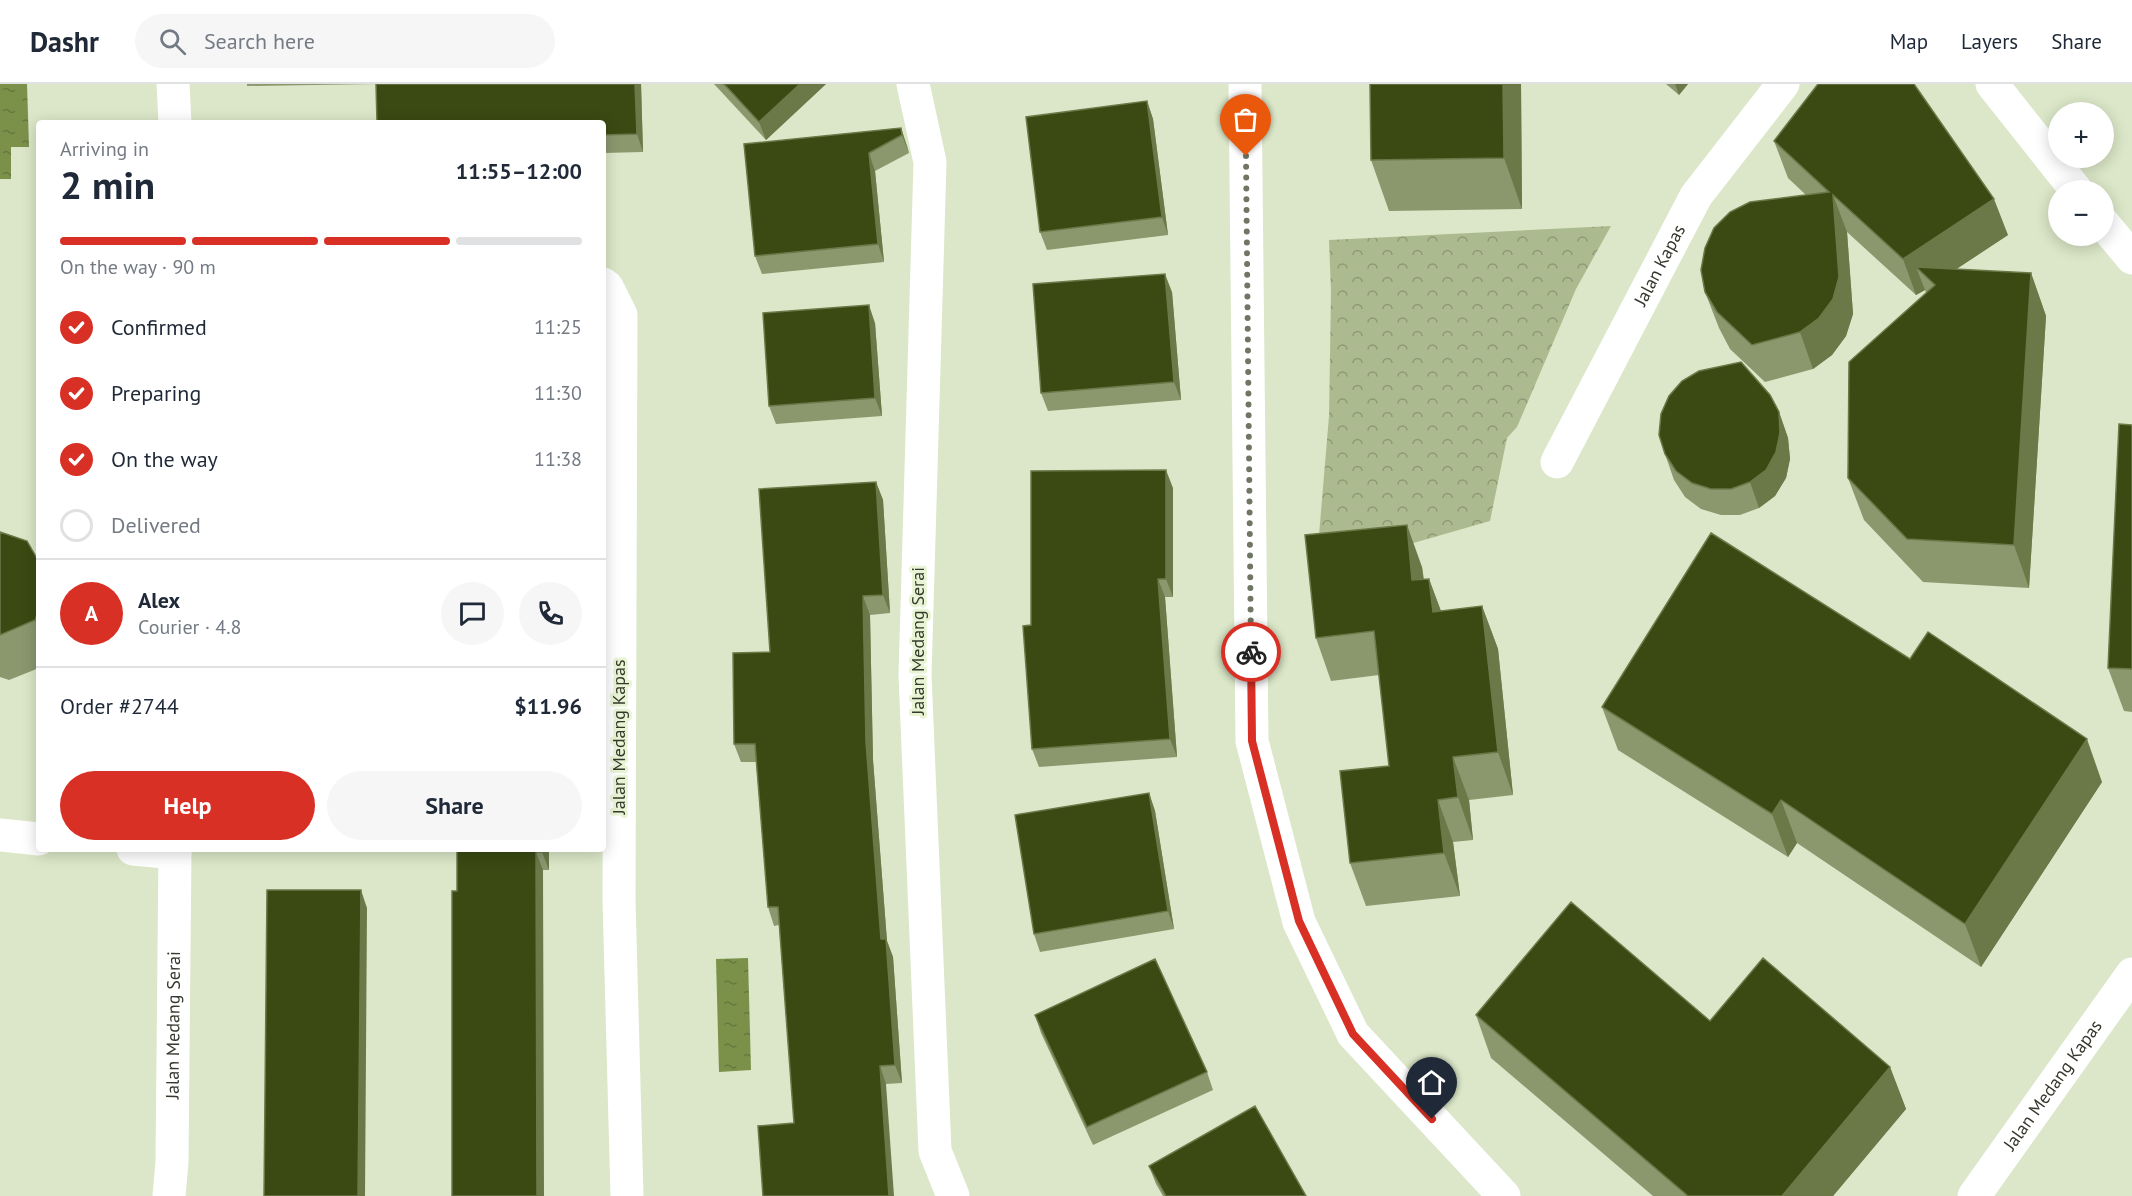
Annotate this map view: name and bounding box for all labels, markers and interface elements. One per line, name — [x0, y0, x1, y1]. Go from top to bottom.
search box — [135, 14, 555, 68]
text: Dashr — [30, 23, 99, 60]
icon: search — [156, 25, 189, 58]
text: Search here — [204, 27, 315, 55]
text: Map — [1890, 28, 1928, 55]
text: Layers — [1961, 28, 2018, 55]
text: Share — [2051, 28, 2102, 55]
pin — [1220, 94, 1271, 156]
map controls — [2048, 102, 2114, 246]
button: + — [2048, 102, 2114, 168]
icon: bag — [1229, 103, 1262, 136]
text: Arriving in — [60, 136, 149, 162]
text: 11:55–12:00 — [456, 157, 582, 185]
text: 2 min — [60, 159, 155, 210]
button: − — [2048, 180, 2114, 246]
street label: Jalan Kapas — [1628, 220, 1690, 311]
text: On the way · 90 m — [60, 254, 216, 280]
icon: check — [60, 311, 93, 344]
text: Confirmed — [111, 313, 207, 341]
text: 11:25 — [534, 314, 582, 340]
icon: check — [60, 377, 93, 410]
text: Preparing — [111, 379, 201, 407]
text: 11:30 — [534, 380, 582, 406]
icon: check — [60, 443, 93, 476]
text: On the way — [111, 445, 218, 473]
text: 11:38 — [534, 446, 582, 472]
text: Delivered — [111, 511, 201, 539]
street label: Jalan Medang Serai — [906, 567, 929, 716]
button: chat — [441, 582, 504, 645]
button: phone — [519, 582, 582, 645]
text: Alex — [138, 586, 180, 614]
text: A — [85, 599, 98, 627]
text: Courier · 4.8 — [138, 614, 241, 640]
courier — [1221, 622, 1281, 682]
icon: bike — [1235, 636, 1268, 669]
street label: Jalan Medang Kapas — [607, 660, 630, 815]
text: Order #2744 — [60, 692, 179, 720]
text: $11.96 — [514, 692, 582, 720]
button: Help — [60, 771, 315, 840]
button: Share — [327, 771, 582, 840]
street label: Jalan Medang Serai — [161, 951, 185, 1100]
street label: Jalan Medang Kapas — [1998, 1015, 2107, 1156]
pin — [1406, 1057, 1457, 1119]
icon: home — [1415, 1066, 1448, 1099]

